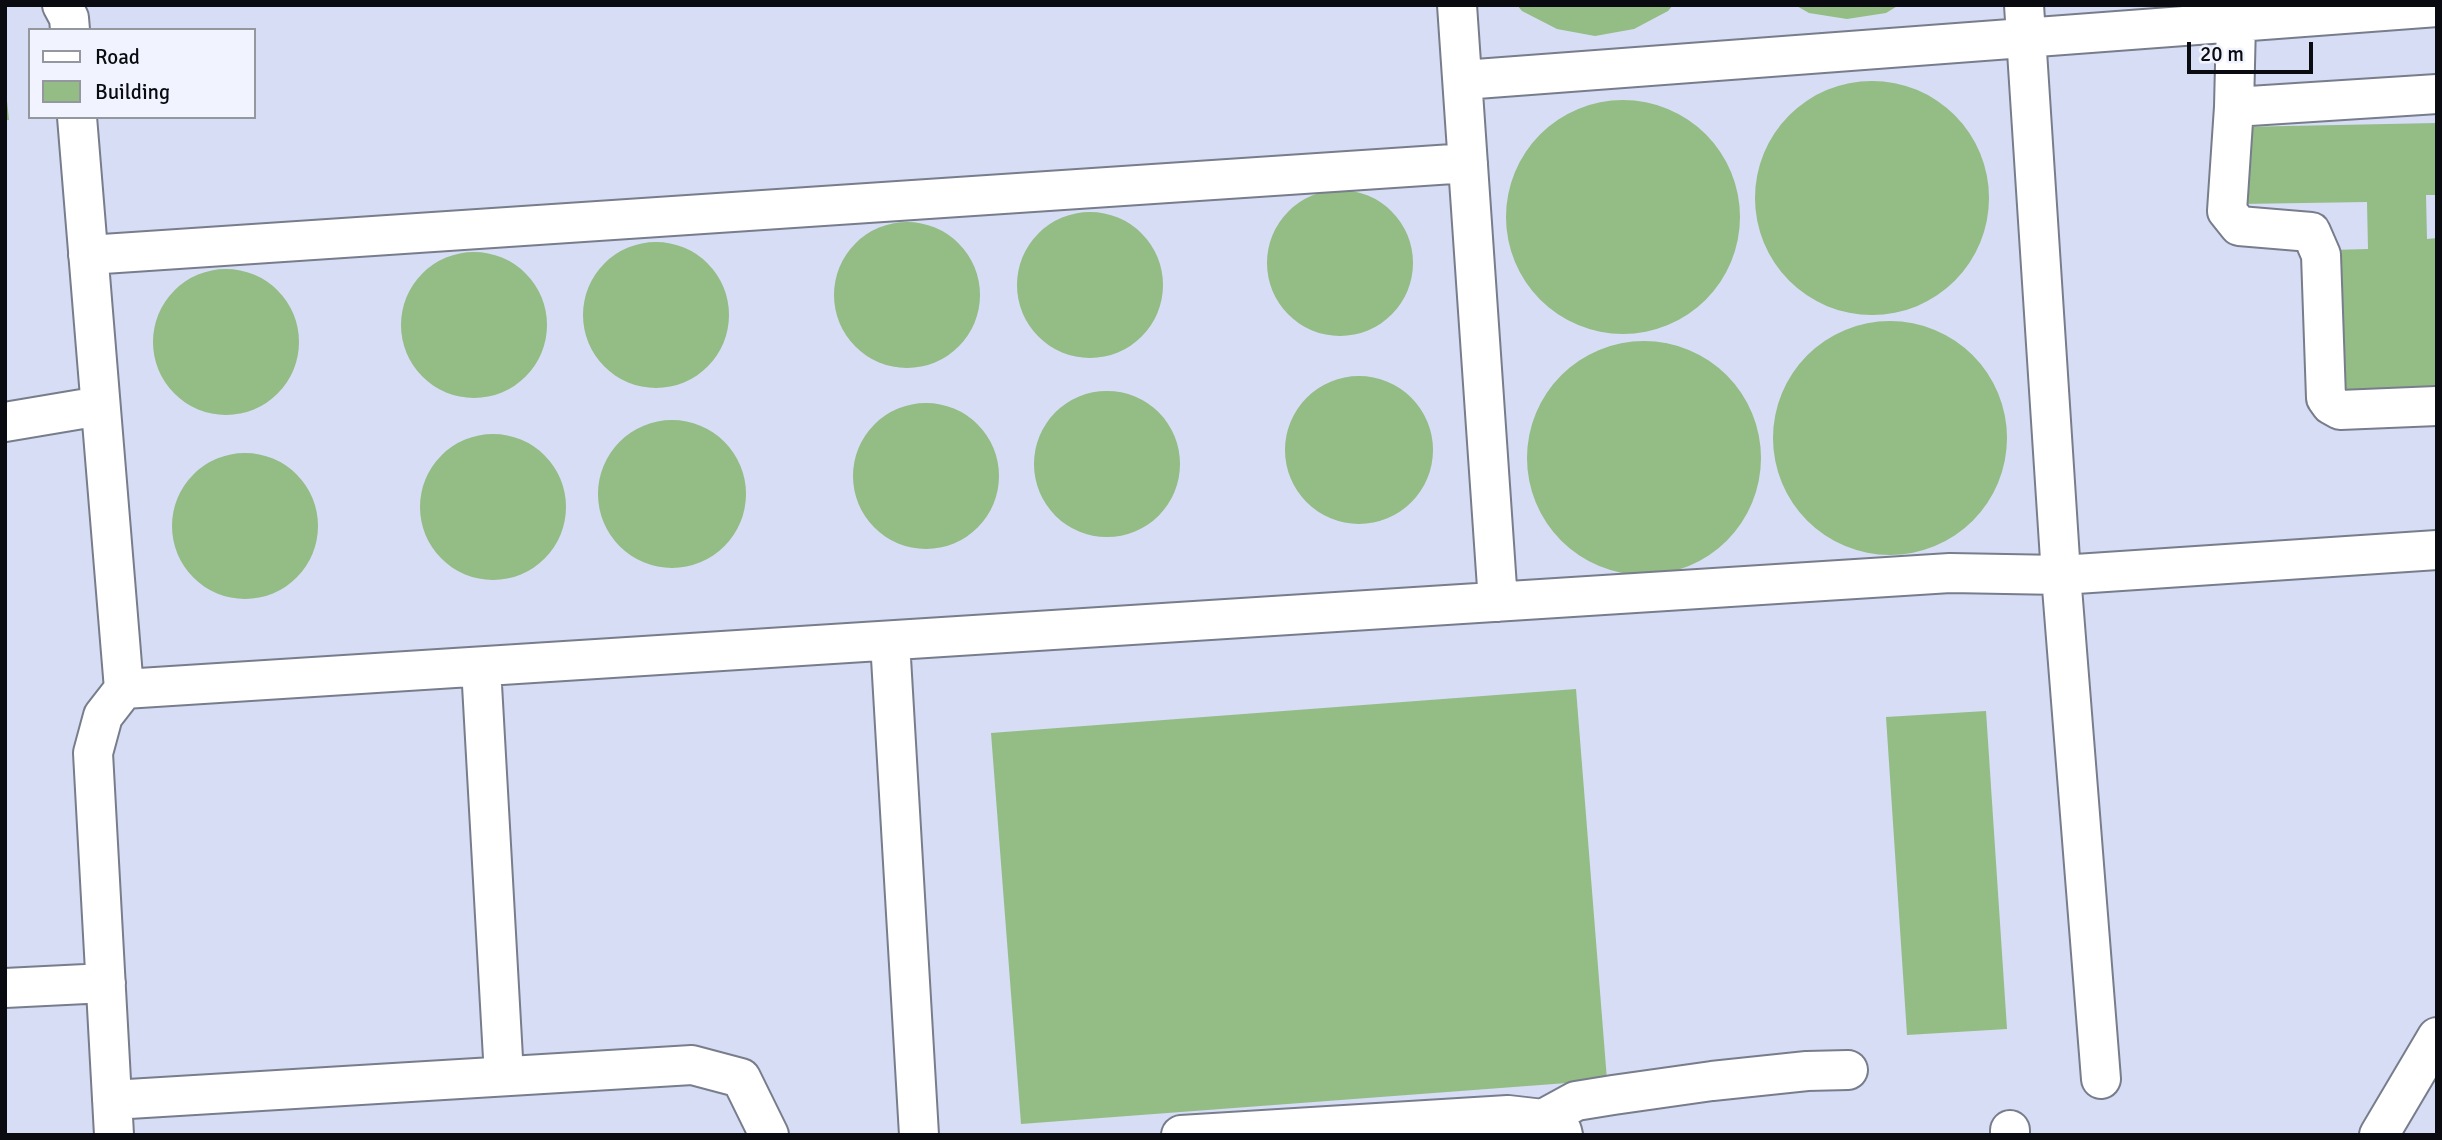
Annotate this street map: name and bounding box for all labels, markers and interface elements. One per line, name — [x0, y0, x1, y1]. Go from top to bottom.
legend — [28, 28, 256, 119]
scale bar — [2190, 28, 2316, 72]
text: 20 m — [2200, 41, 2244, 67]
text: Road — [95, 44, 140, 70]
text: Building — [95, 79, 170, 105]

